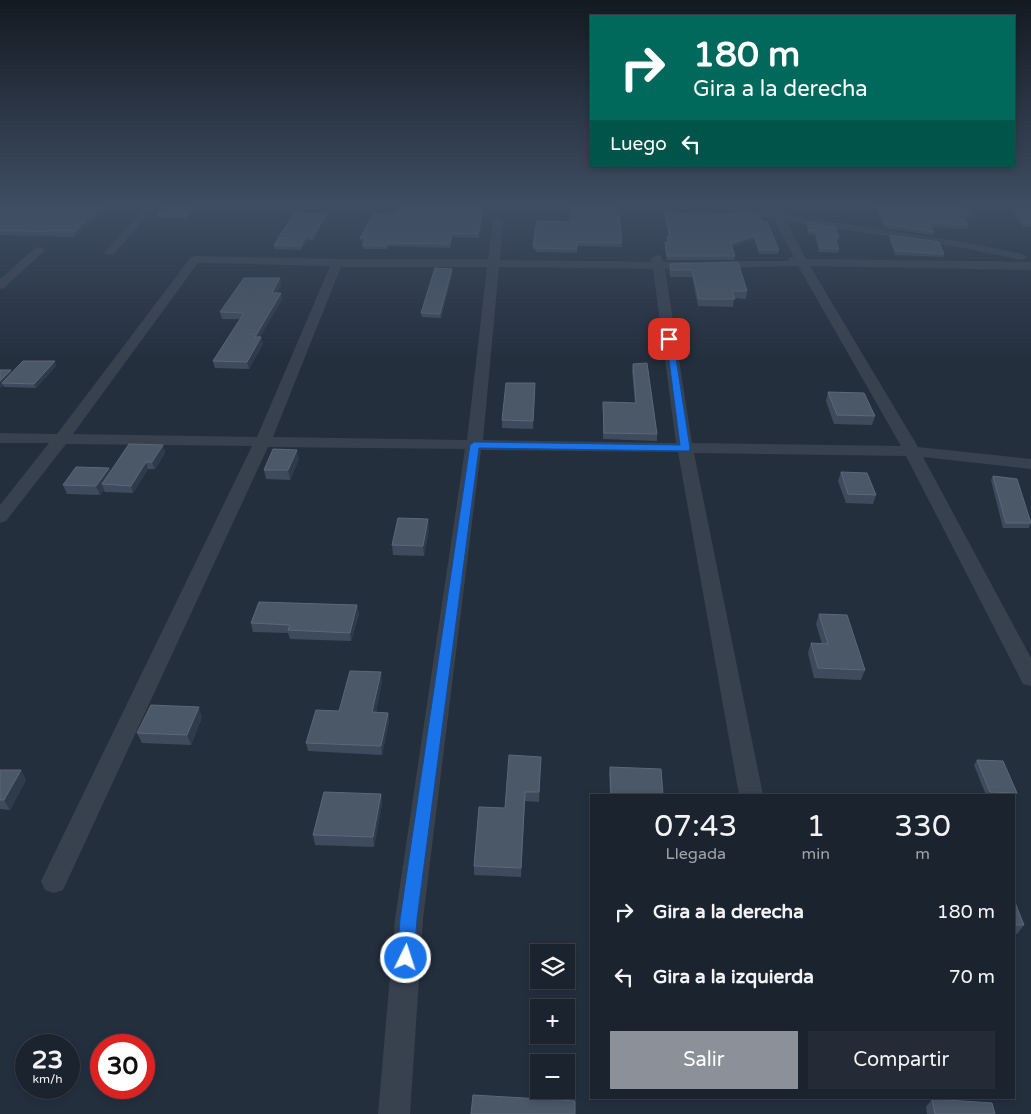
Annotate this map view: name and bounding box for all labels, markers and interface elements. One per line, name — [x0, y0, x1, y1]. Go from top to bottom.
text: 180 m — [693, 34, 800, 76]
icon: right — [610, 35, 675, 100]
text: Gira a la derecha — [693, 76, 868, 102]
icon: left — [677, 130, 705, 158]
text: Luego — [610, 133, 667, 155]
pin — [648, 318, 690, 360]
icon: arrive — [655, 325, 683, 353]
text: 07:43 — [654, 808, 737, 845]
text: 1 — [806, 808, 825, 845]
text: 330 — [894, 808, 951, 845]
text: Llegada — [666, 844, 726, 864]
text: min — [802, 844, 830, 864]
text: m — [915, 844, 930, 864]
icon: right — [610, 898, 638, 926]
text: Gira a la derecha — [653, 901, 804, 923]
text: 180 m — [937, 901, 995, 923]
position arrow — [379, 931, 431, 983]
map controls — [530, 944, 575, 1099]
button: layers — [530, 944, 575, 989]
icon: left — [610, 963, 638, 991]
text: Gira a la izquierda — [653, 966, 814, 988]
text: 70 m — [949, 966, 995, 988]
button: + — [530, 999, 575, 1044]
button: Salir — [610, 1031, 798, 1089]
button: Compartir — [808, 1031, 995, 1089]
speed limit sign: 30 — [90, 1034, 155, 1099]
text: 23 — [32, 1045, 63, 1075]
button: − — [530, 1054, 575, 1099]
text: km/h — [32, 1072, 63, 1086]

